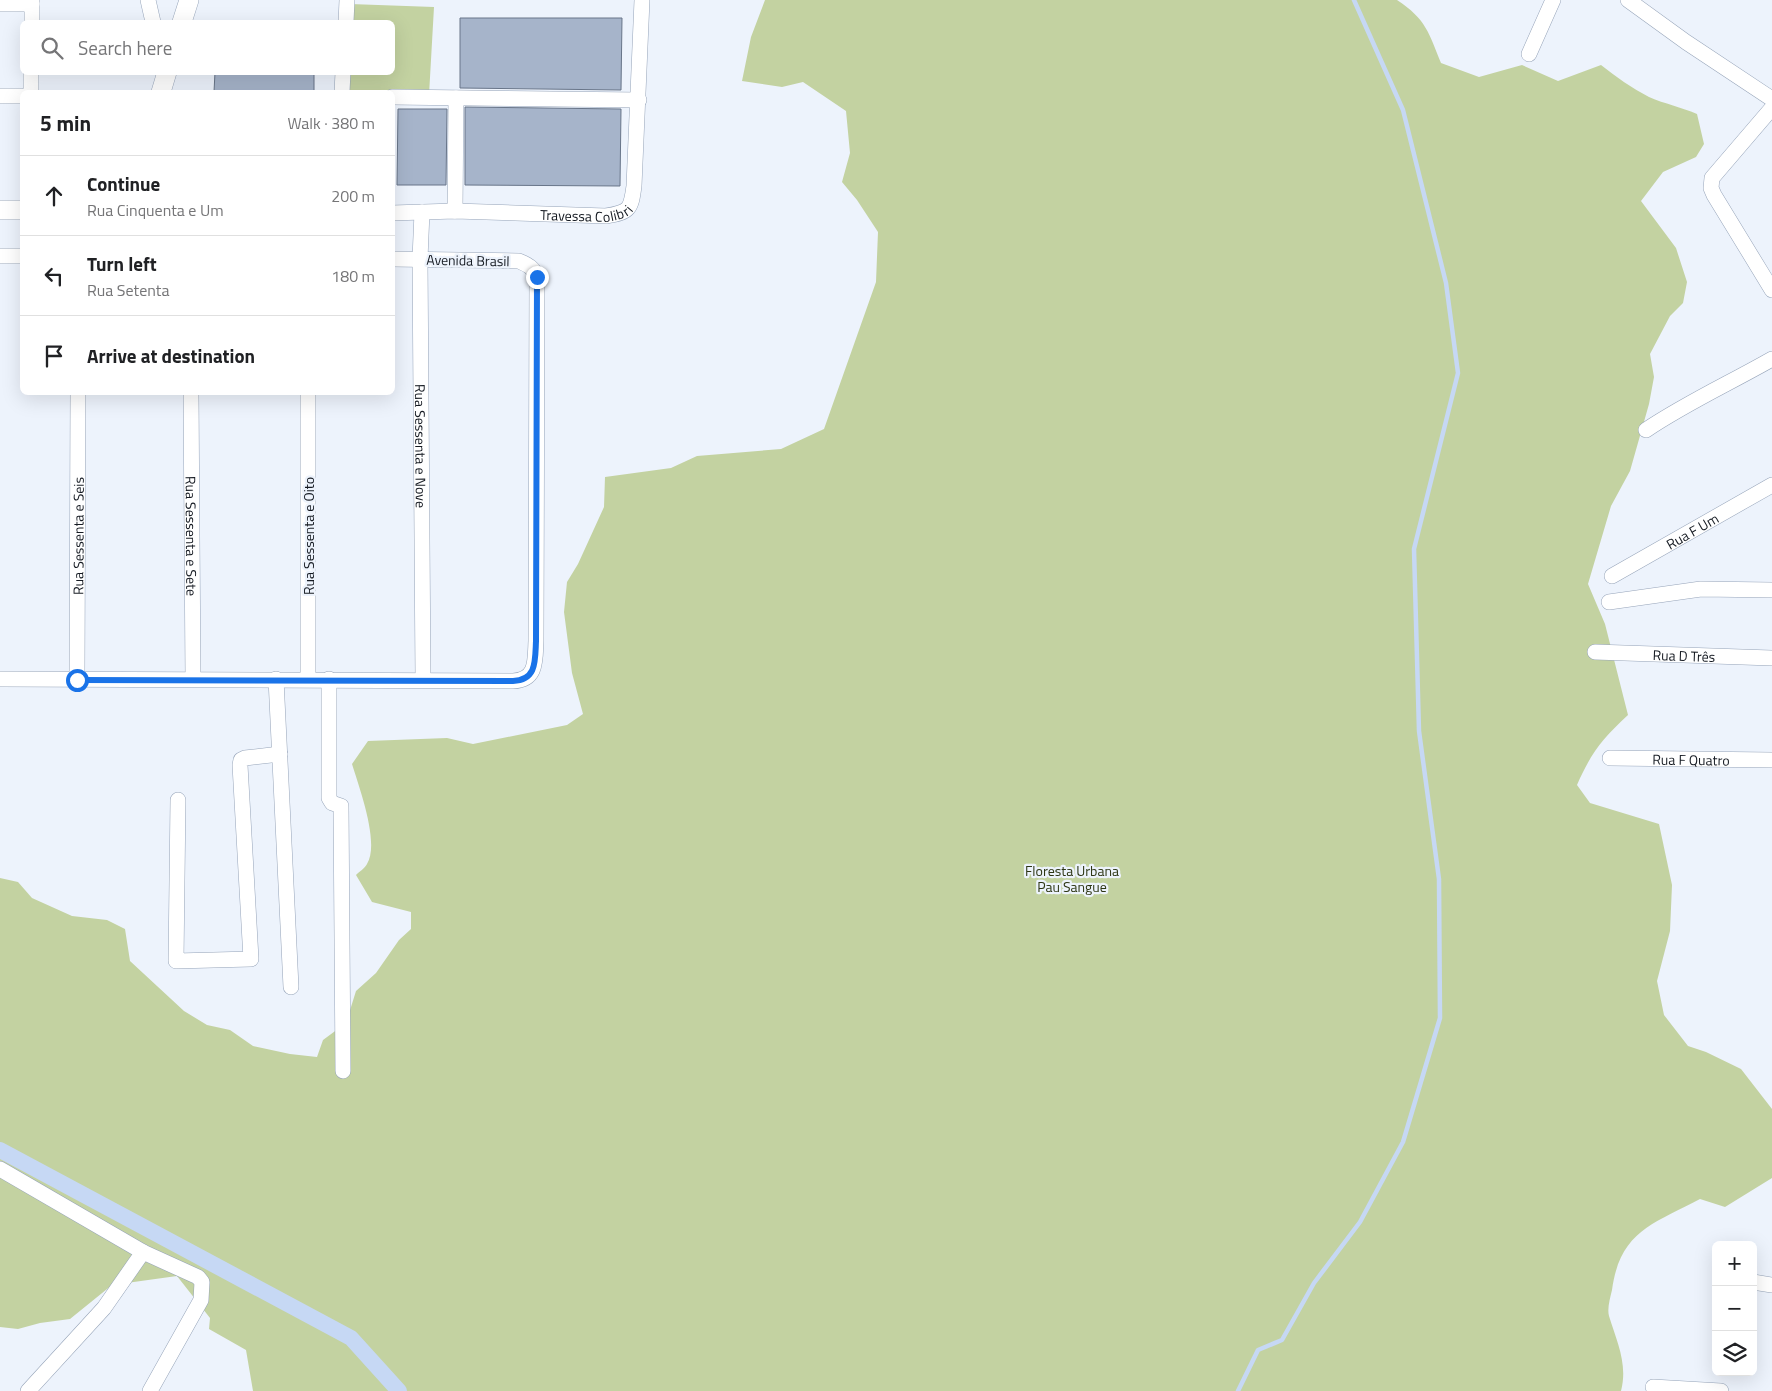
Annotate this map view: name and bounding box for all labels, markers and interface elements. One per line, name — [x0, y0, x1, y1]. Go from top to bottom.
search box — [20, 20, 395, 75]
text: Search here — [78, 33, 172, 62]
icon: search — [38, 34, 66, 62]
text: 5 min — [40, 107, 91, 139]
text: Walk · 380 m — [287, 111, 375, 135]
text: Continue — [87, 169, 160, 198]
icon: ahead — [40, 182, 68, 210]
text: 200 m — [331, 184, 375, 208]
text: Rua Cinquenta e Um — [87, 198, 224, 222]
street label: Travessa Colibri — [540, 200, 637, 227]
text: Turn left — [87, 249, 157, 278]
street label: Avenida Brasil — [426, 249, 510, 271]
icon: left — [40, 262, 68, 290]
text: 180 m — [331, 264, 375, 288]
route end — [526, 266, 549, 289]
text: Rua Setenta — [87, 278, 169, 302]
text: Arrive at destination — [87, 341, 255, 370]
icon: arrive — [40, 342, 68, 370]
street label: Rua Sessenta e Nove — [410, 384, 432, 508]
street label: Rua Sessenta e Sete — [181, 476, 203, 596]
street label: Rua Sessenta e Seis — [67, 477, 88, 595]
street label: Rua Sessenta e Oito — [298, 477, 319, 595]
street label: Rua F Um — [1662, 507, 1722, 554]
street label: Rua D Três — [1652, 643, 1716, 667]
route start — [66, 669, 89, 692]
street label: Rua F Quatro — [1652, 748, 1730, 770]
park label: Floresta Urbana Pau Sangue — [1025, 860, 1119, 897]
map controls — [1712, 1241, 1757, 1376]
button: + — [1712, 1241, 1757, 1286]
button: − — [1712, 1286, 1757, 1331]
button: layers — [1712, 1331, 1757, 1376]

